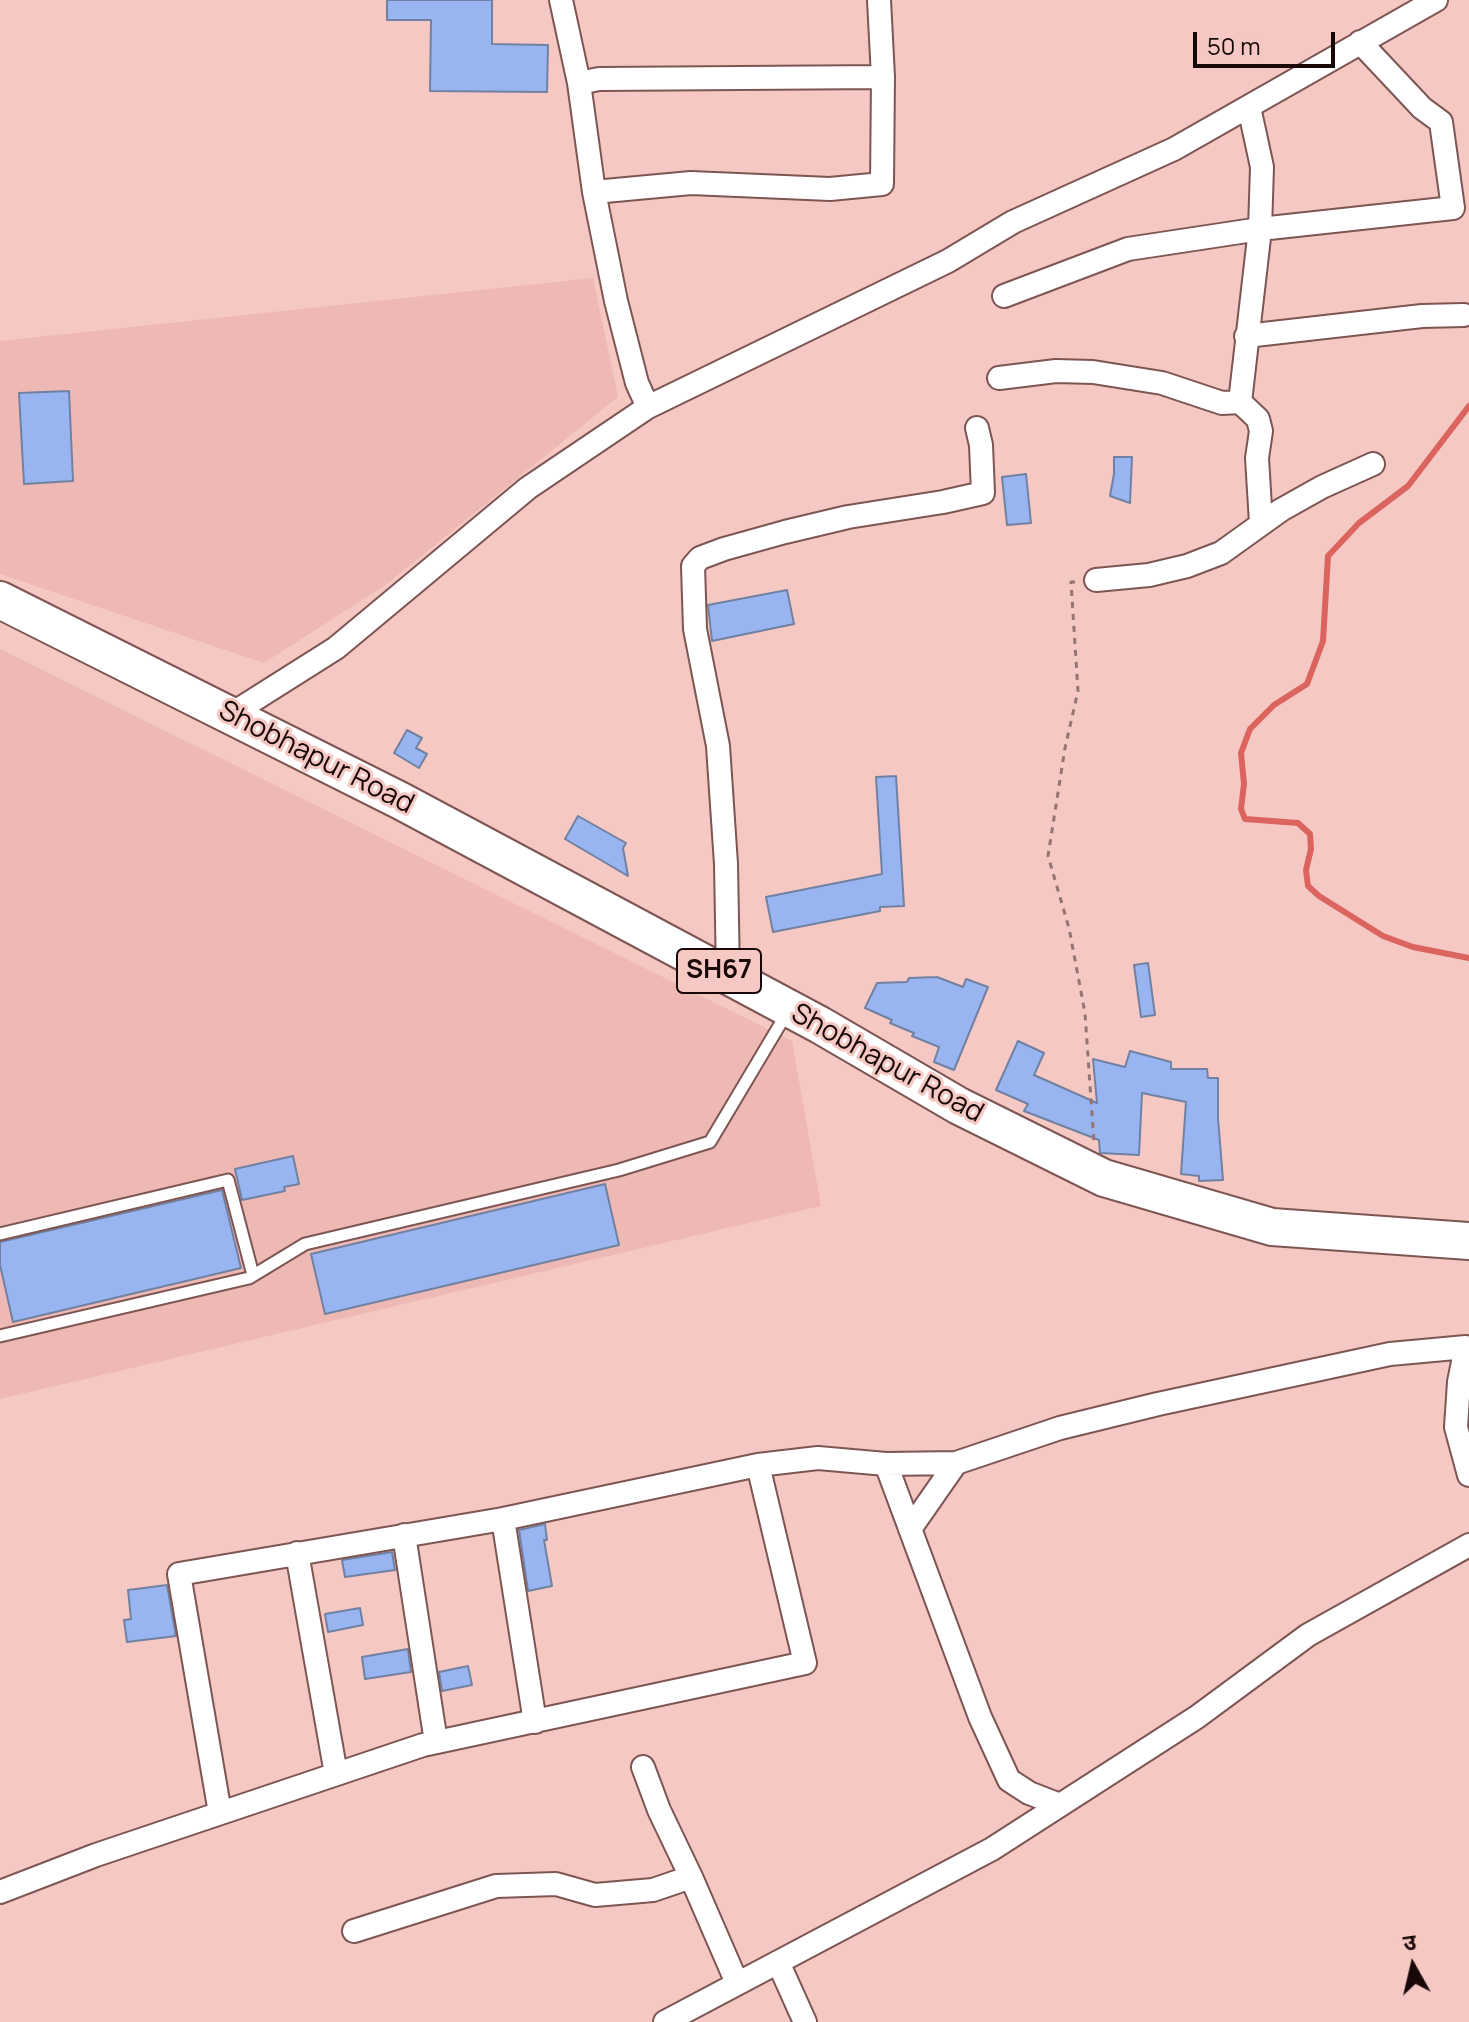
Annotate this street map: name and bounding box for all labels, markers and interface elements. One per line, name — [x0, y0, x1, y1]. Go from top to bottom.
scale bar — [1197, 16, 1339, 66]
text: 50 m — [1207, 29, 1261, 62]
street label: Shobhapur Road — [213, 694, 419, 822]
road number: SH67 — [677, 949, 761, 993]
street label: Shobhapur Road — [785, 997, 989, 1131]
north arrow — [1373, 1926, 1453, 2006]
text: उ — [1401, 1926, 1418, 1958]

